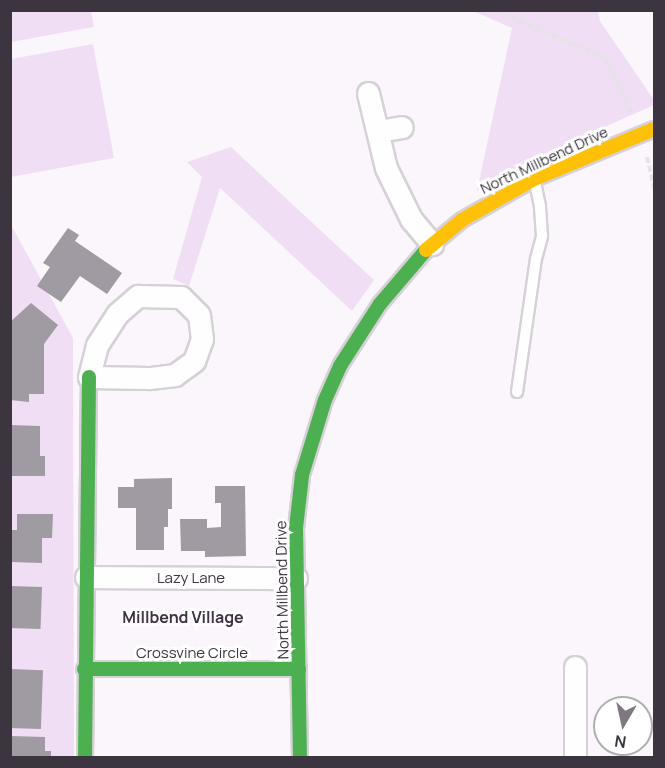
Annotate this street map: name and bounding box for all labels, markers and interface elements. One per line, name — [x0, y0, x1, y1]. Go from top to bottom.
street label: North Millbend Drive — [477, 123, 611, 197]
street label: North Millbend Drive — [272, 520, 292, 660]
street label: Lazy Lane — [157, 569, 225, 587]
district label: Millbend Village — [122, 607, 244, 627]
street label: Crossvine Circle — [136, 644, 248, 662]
north arrow — [593, 696, 653, 756]
text: N — [613, 730, 628, 754]

